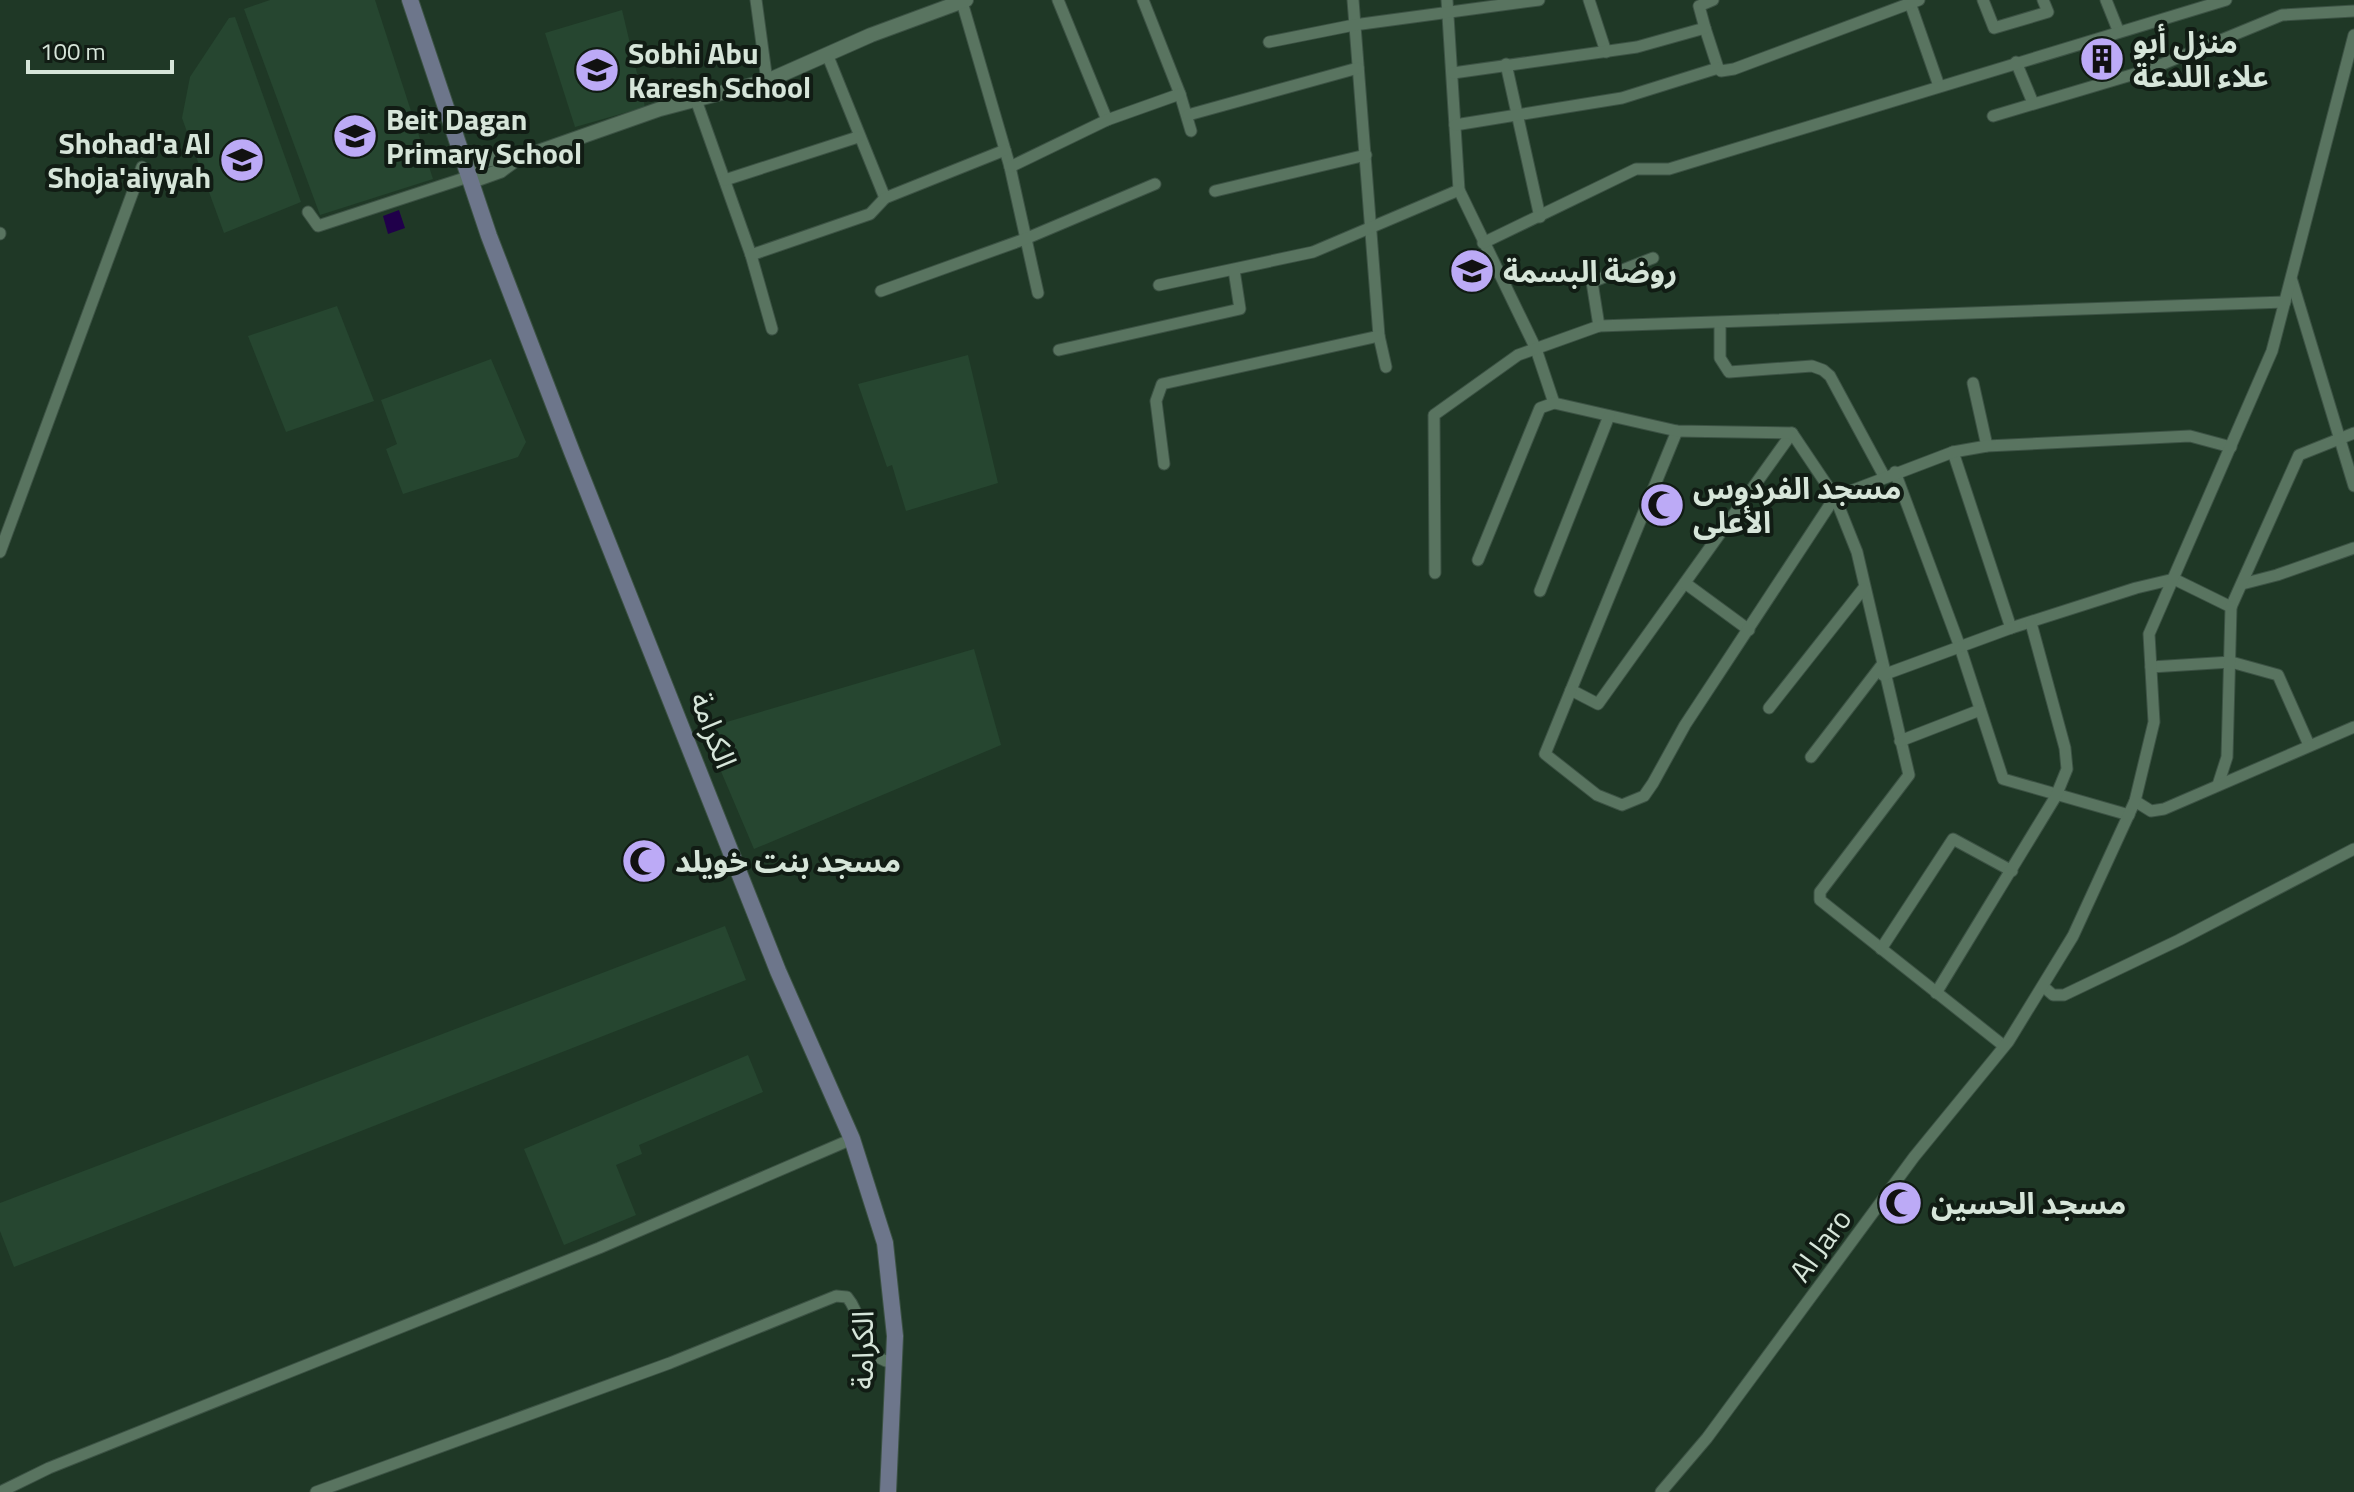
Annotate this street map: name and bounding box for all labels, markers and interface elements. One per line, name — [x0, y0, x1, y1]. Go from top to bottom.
place label: منزل أبو علاء اللدعة — [2133, 19, 2269, 99]
scale bar — [28, 24, 172, 74]
place label: Sobhi Abu Karesh School — [628, 30, 811, 110]
text: 100 m — [40, 33, 106, 69]
building icon: منزل أبو علاء اللدعة — [2078, 35, 2126, 83]
school or university icon: Sobhi Abu Karesh School — [573, 46, 621, 94]
place label: Beit Dagan Primary School — [386, 96, 582, 176]
school or university icon: Beit Dagan Primary School — [331, 112, 379, 160]
place label: Shohad'a Al Shoja'aiyyah — [47, 120, 211, 200]
school or university icon: Shohad'a Al Shoja'aiyyah — [218, 136, 266, 184]
school or university icon: روضة البسمة — [1448, 247, 1496, 295]
place label: روضة البسمة — [1503, 248, 1677, 294]
place label: مسجد الفردوس الأعلى — [1693, 465, 1902, 545]
mosque icon: مسجد الفردوس الأعلى — [1638, 481, 1686, 529]
street label: الكرامة — [678, 685, 750, 775]
mosque icon: مسجد بنت خويلد — [620, 837, 668, 885]
place label: مسجد بنت خويلد — [675, 838, 901, 884]
mosque icon: مسجد الحسين — [1876, 1179, 1924, 1227]
place label: مسجد الحسين — [1931, 1180, 2126, 1226]
street label: Al Jaro — [1778, 1199, 1862, 1291]
street label: الكرامة — [839, 1311, 885, 1389]

